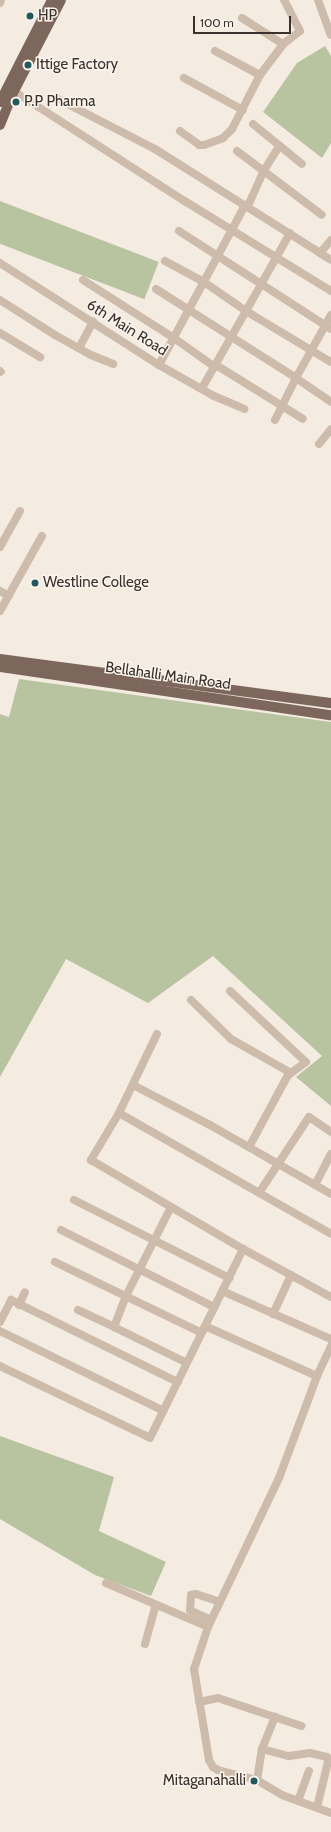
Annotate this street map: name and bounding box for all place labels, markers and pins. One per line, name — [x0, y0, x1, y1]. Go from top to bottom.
place label: HP — [38, 7, 57, 25]
marker: HP — [25, 11, 35, 21]
place label: Ittige Factory — [36, 56, 118, 74]
marker: Ittige Factory — [23, 60, 33, 70]
place label: P.P Pharma — [24, 93, 95, 111]
marker: P.P Pharma — [11, 97, 21, 107]
place label: Westline College — [43, 574, 149, 592]
marker: Westline College — [30, 578, 40, 588]
place label: Mitaganahalli — [163, 1772, 246, 1790]
marker: Mitaganahalli — [249, 1776, 259, 1786]

